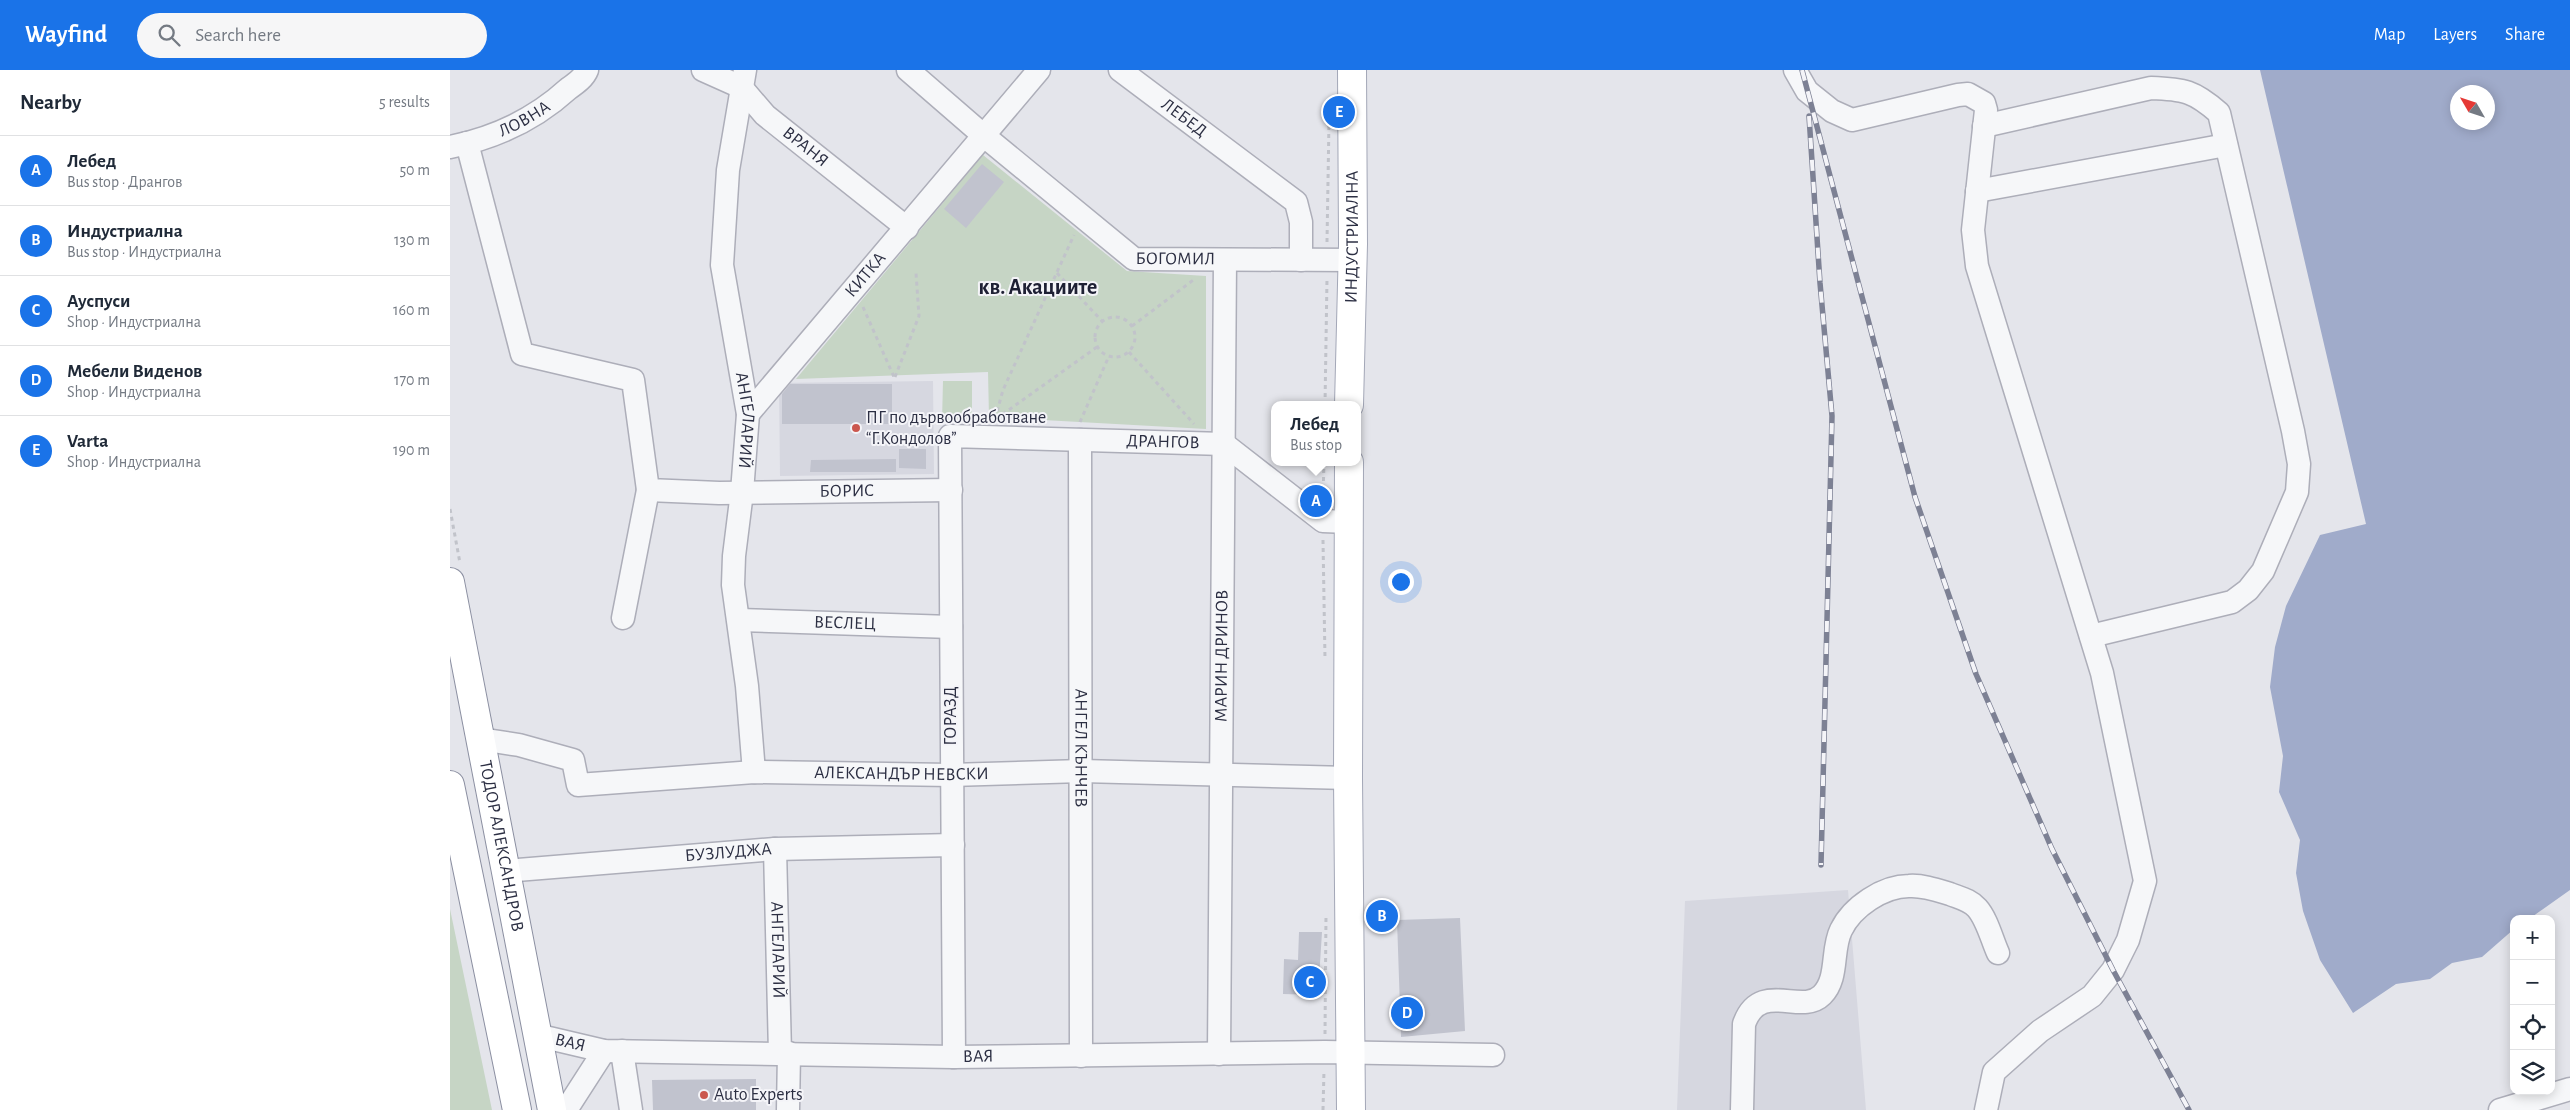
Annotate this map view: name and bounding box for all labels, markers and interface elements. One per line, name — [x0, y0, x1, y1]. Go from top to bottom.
search box — [137, 13, 487, 58]
icon: search — [155, 21, 183, 49]
text: Wayfind — [25, 23, 107, 47]
text: Search here — [195, 26, 281, 45]
text: Map — [2374, 26, 2405, 44]
text: Layers — [2433, 26, 2477, 44]
text: Share — [2505, 26, 2545, 44]
north arrow — [2450, 85, 2495, 130]
text: Nearby — [20, 92, 81, 113]
pin: E — [1323, 93, 1355, 131]
text: 5 results — [379, 94, 430, 110]
street label: ЛЕБЕД — [1158, 95, 1210, 141]
street label: ЛОВНА — [496, 97, 554, 141]
street label: ВРАНЯ — [779, 124, 831, 170]
text: Лебед — [67, 152, 116, 171]
text: A — [31, 162, 41, 178]
text: 50 m — [399, 162, 430, 178]
street label: ИНДУСТРИАЛНА — [1343, 170, 1362, 304]
text: Bus stop · Дрангов — [67, 174, 182, 190]
text: Индустриална — [67, 222, 183, 241]
text: B — [31, 232, 41, 248]
text: 130 m — [394, 232, 430, 248]
text: Bus stop · Индустриална — [67, 244, 221, 260]
street label: КИТКА — [842, 249, 890, 301]
street label: БОГОМИЛ — [1135, 250, 1215, 268]
district label: кв. Акациите — [979, 276, 1097, 298]
text: Ауспуси — [67, 292, 130, 311]
text: C — [32, 302, 40, 318]
text: 160 m — [393, 302, 430, 318]
text: Shop · Индустриална — [67, 314, 201, 330]
text: Мебели Виденов — [67, 362, 202, 381]
street label: АНГЕЛАРИЙ — [732, 371, 757, 470]
text: D — [31, 372, 41, 388]
text: 170 m — [394, 372, 430, 388]
text: Shop · Индустриална — [67, 384, 201, 400]
popup — [1271, 401, 1361, 466]
place label: ПГ по дървообработване “Г.Кондолов” — [866, 408, 1046, 448]
text: Лебед — [1290, 415, 1339, 434]
marker: ПГ по дървообработване “Г.Кондолов” — [850, 422, 862, 434]
text: Varta — [67, 432, 108, 451]
street label: ДРАНГОВ — [1126, 432, 1200, 452]
text: Bus stop — [1290, 437, 1342, 453]
text: E — [32, 442, 40, 458]
text: 190 m — [393, 442, 430, 458]
text: Shop · Индустриална — [67, 454, 201, 470]
street label: БОРИС — [819, 482, 874, 501]
pin: A — [1300, 482, 1332, 520]
your location — [1388, 569, 1414, 595]
street label: МАРИН ДРИНОВ — [1213, 590, 1232, 722]
street label: ВЕСЛЕЦ — [814, 613, 876, 634]
street label: ГОРАЗД — [942, 686, 960, 746]
street label: АНГЕЛ КЪНЧЕВ — [1071, 688, 1090, 808]
street label: ТОДОР АЛЕКСАНДРОВ — [476, 759, 526, 933]
street label: АЛЕКСАНДЪР НЕВСКИ — [814, 764, 989, 784]
street label: БУЗЛУДЖА — [684, 840, 773, 865]
pin: B — [1366, 897, 1398, 935]
street label: АНГЕЛАРИЙ — [767, 901, 790, 999]
map controls — [2510, 915, 2555, 1095]
button: + — [2510, 915, 2555, 960]
button: − — [2510, 960, 2555, 1005]
pin: C — [1294, 963, 1326, 1001]
pin: D — [1391, 994, 1423, 1032]
button: locate — [2510, 1005, 2555, 1050]
street label: ВАЯ — [553, 1031, 587, 1055]
street label: ВАЯ — [963, 1047, 994, 1066]
button: layers — [2510, 1050, 2555, 1095]
place label: Auto Experts — [714, 1086, 803, 1104]
marker: Auto Experts — [698, 1089, 710, 1101]

